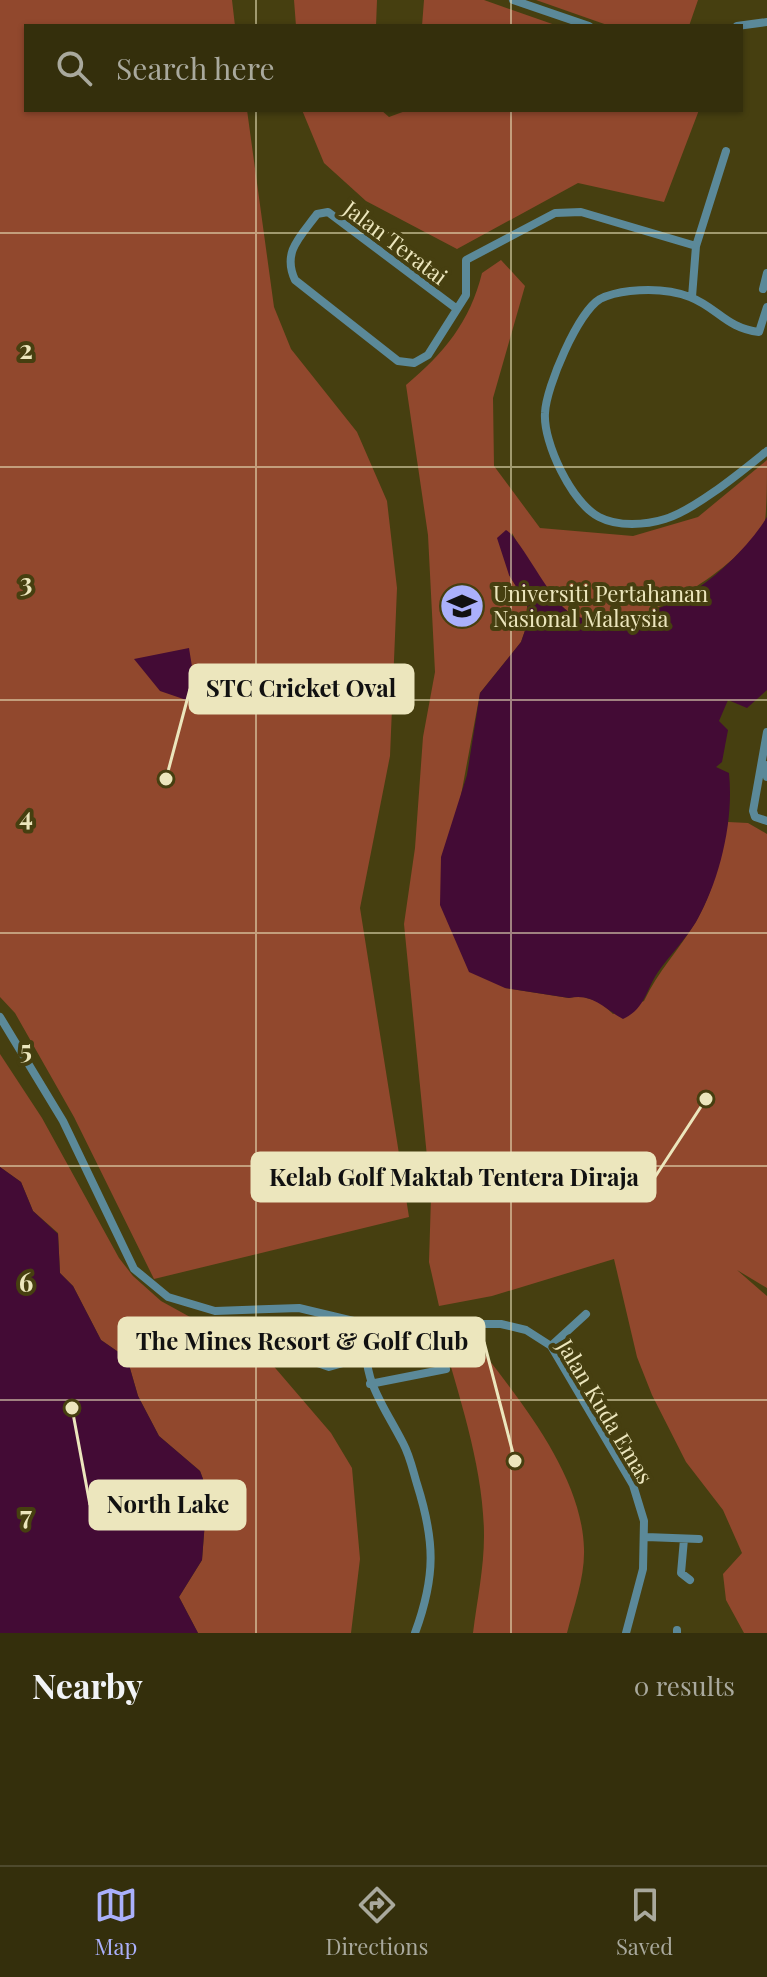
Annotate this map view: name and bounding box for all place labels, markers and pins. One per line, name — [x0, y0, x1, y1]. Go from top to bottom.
place label: Universiti Pertahanan Nasional Malaysia — [493, 578, 708, 633]
school or university icon: Universiti Pertahanan Nasional Malaysia — [438, 582, 486, 630]
callout: STC Cricket Oval — [190, 665, 413, 713]
callout: Kelab Golf Maktab Tentera Diraja — [252, 1153, 655, 1201]
callout: The Mines Resort & Golf Club — [119, 1318, 484, 1366]
callout: North Lake — [90, 1481, 245, 1529]

